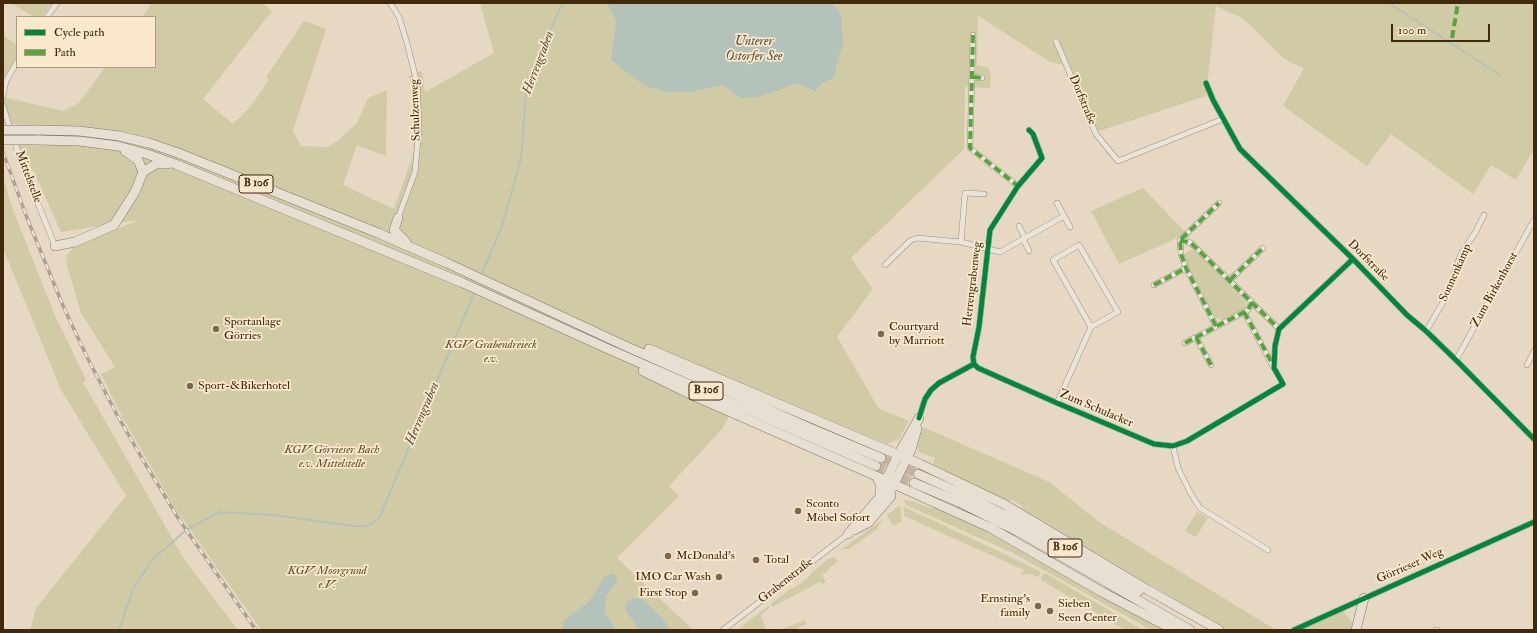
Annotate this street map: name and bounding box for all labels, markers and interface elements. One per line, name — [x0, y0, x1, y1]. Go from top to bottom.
legend — [16, 16, 156, 68]
scale bar — [1393, 16, 1492, 42]
text: 100 m — [1398, 23, 1426, 38]
text: Cycle path — [54, 25, 104, 40]
water label: Herrengraben — [520, 29, 558, 97]
water label: Unterer Ostorfer See — [726, 34, 782, 65]
text: Path — [54, 45, 76, 60]
street label: Dorfstraße — [1065, 73, 1099, 127]
street label: Schulzenweg — [408, 79, 424, 141]
street label: Mittelstelle — [11, 149, 45, 205]
road number: B 106 — [239, 175, 273, 193]
street label: Dorfstraße — [1344, 237, 1392, 285]
street label: Herrengrabenweg — [961, 241, 985, 327]
street label: Sonnenkamp — [1437, 242, 1475, 304]
street label: Zum Birkenhorst — [1468, 250, 1522, 330]
place label: Sportanlage Görries — [224, 315, 281, 343]
place label: Courtyard by Marriott — [889, 320, 945, 348]
marker: Sportanlage Görries — [211, 324, 221, 334]
marker: Courtyard by Marriott — [876, 329, 886, 339]
park label: KGV Grabendreieck e.v. — [445, 338, 537, 366]
place label: Sport-&Bikerhotel — [198, 379, 290, 393]
water label: Herrengraben — [403, 380, 443, 448]
marker: Sport-&Bikerhotel — [185, 381, 195, 391]
road number: B 106 — [689, 382, 723, 400]
street label: Zum Schulacker — [1057, 387, 1135, 431]
park label: KGV Görrieser Bach e.v. Mittelstelle — [284, 443, 380, 471]
place label: Sconto Möbel Sofort — [806, 497, 870, 525]
marker: Sconto Möbel Sofort — [793, 506, 803, 516]
road number: B 106 — [1048, 539, 1082, 557]
street label: Görrieser Weg — [1375, 545, 1445, 587]
place label: McDonald's — [676, 549, 735, 563]
marker: McDonald's — [663, 551, 673, 561]
place label: Total — [764, 553, 789, 567]
marker: Total — [751, 555, 761, 565]
street label: Grabenstraße — [756, 555, 816, 607]
park label: KGV Moorgrund e.V. — [287, 564, 367, 592]
place label: IMO Car Wash — [635, 570, 711, 584]
marker: IMO Car Wash — [714, 572, 724, 582]
place label: First Stop — [639, 586, 687, 600]
marker: First Stop — [690, 588, 700, 598]
place label: Ernsting's family — [980, 592, 1030, 620]
place label: Sieben Seen Center — [1058, 597, 1117, 625]
marker: Ernsting's family — [1033, 601, 1043, 611]
marker: Sieben Seen Center — [1045, 606, 1055, 616]

